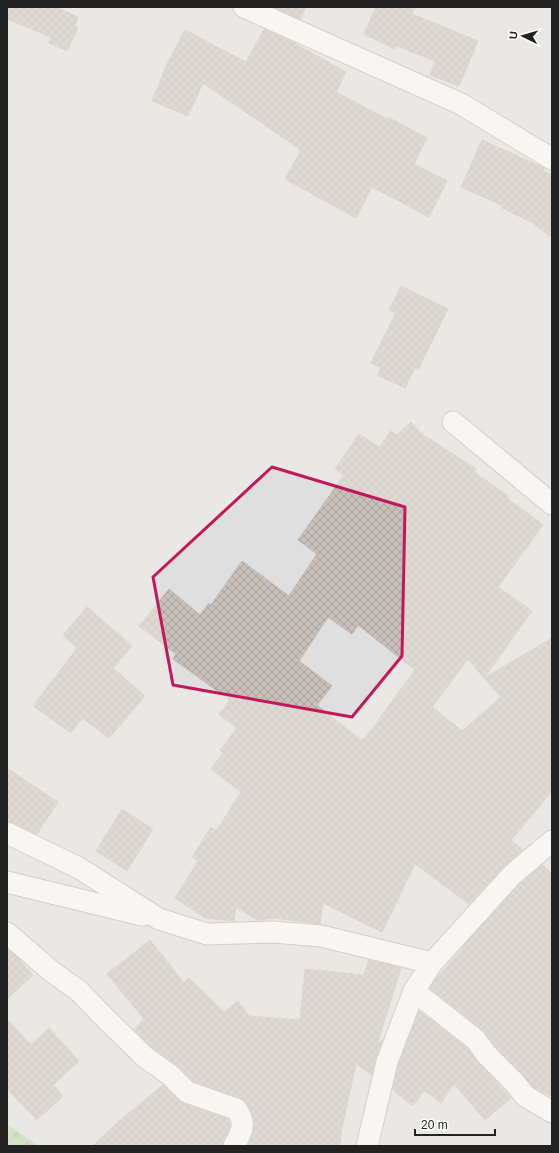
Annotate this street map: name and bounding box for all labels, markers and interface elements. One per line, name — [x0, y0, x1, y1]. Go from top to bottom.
north arrow — [503, 16, 543, 56]
text: U — [507, 31, 519, 40]
scale bar — [415, 1111, 495, 1137]
text: 20 m — [421, 1118, 448, 1132]

